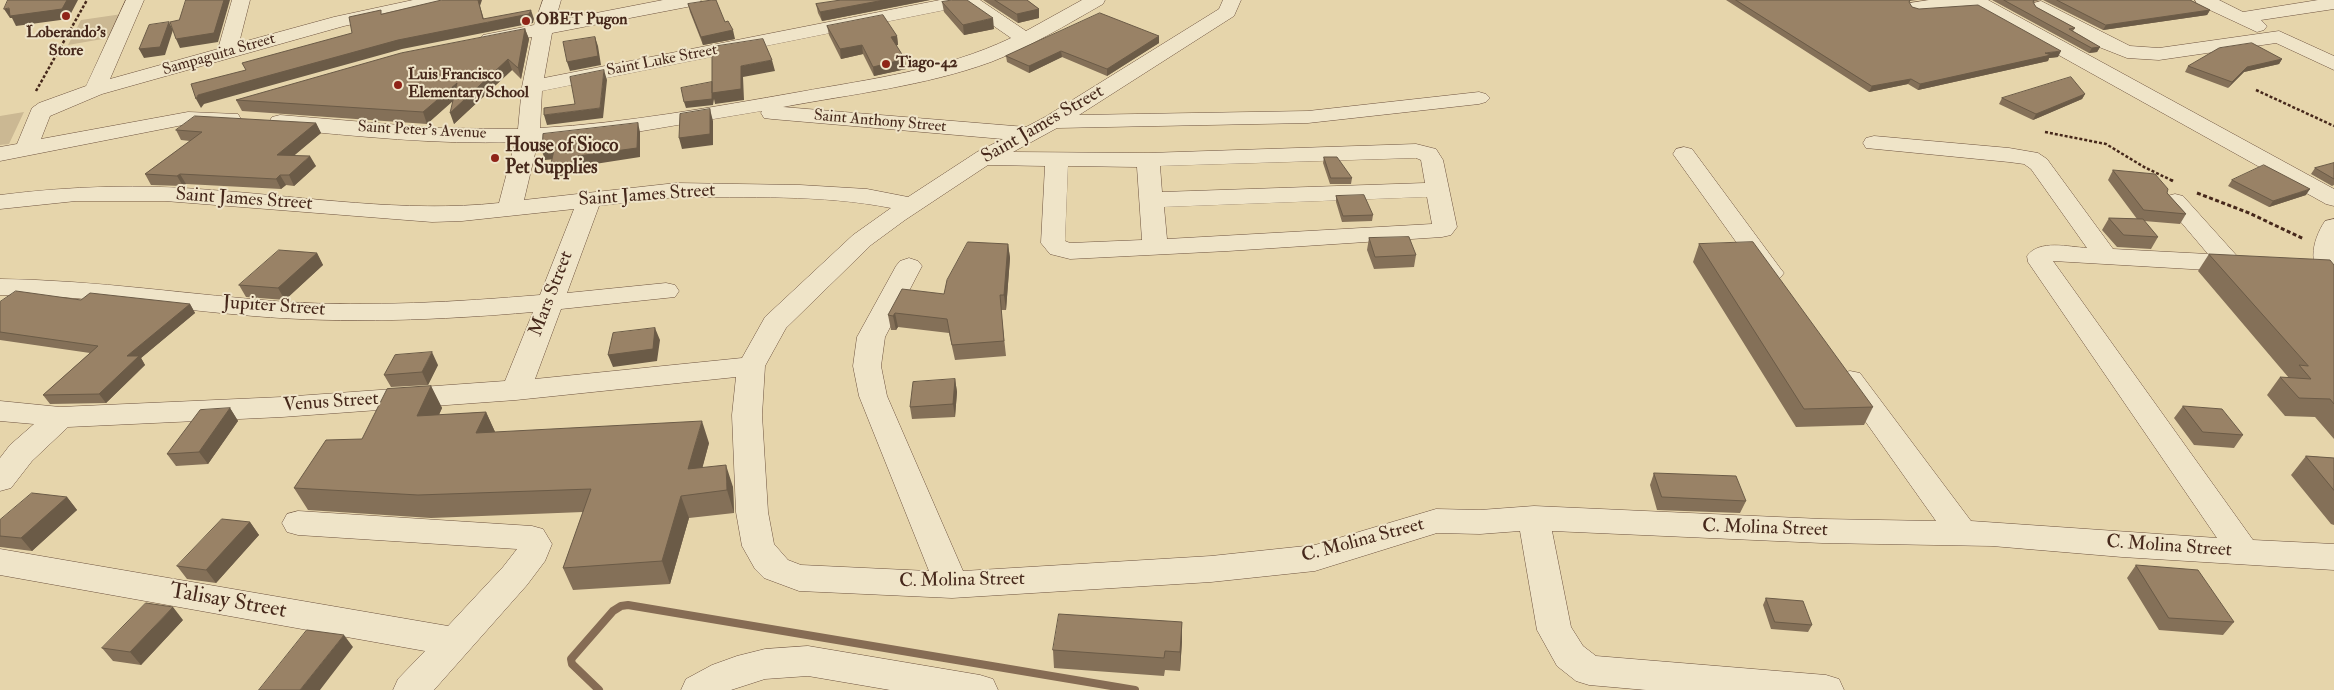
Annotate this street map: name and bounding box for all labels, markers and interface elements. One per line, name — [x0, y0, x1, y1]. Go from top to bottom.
marker: Loberando's Store — [60, 10, 72, 22]
place label: OBET Pugon — [536, 11, 627, 31]
marker: OBET Pugon — [520, 15, 532, 27]
place label: Loberando's Store — [26, 24, 106, 62]
street label: Sampaguita Street — [160, 30, 278, 80]
street label: Saint Luke Street — [605, 41, 719, 81]
place label: Tiago-42 — [896, 54, 958, 74]
marker: Tiago-42 — [880, 58, 892, 70]
place label: Luis Francisco Elementary School — [408, 66, 529, 104]
marker: Luis Francisco Elementary School — [392, 79, 404, 91]
street label: Saint James Street — [978, 81, 1108, 169]
street label: Saint Anthony Street — [813, 107, 947, 137]
street label: Saint Peter's Avenue — [357, 118, 487, 144]
place label: House of Sioco Pet Supplies — [505, 136, 618, 180]
marker: House of Sioco Pet Supplies — [489, 152, 501, 164]
street label: Saint James Street — [578, 180, 716, 212]
street label: Saint James Street — [175, 184, 313, 216]
street label: Mars Street — [525, 248, 579, 340]
street label: Jupiter Street — [222, 292, 326, 322]
street label: Venus Street — [283, 388, 379, 418]
street label: C. Molina Street — [1299, 514, 1427, 568]
street label: C. Molina Street — [1702, 515, 1828, 543]
street label: C. Molina Street — [2105, 531, 2233, 563]
street label: C. Molina Street — [899, 569, 1025, 593]
street label: Talisay Street — [168, 579, 288, 625]

